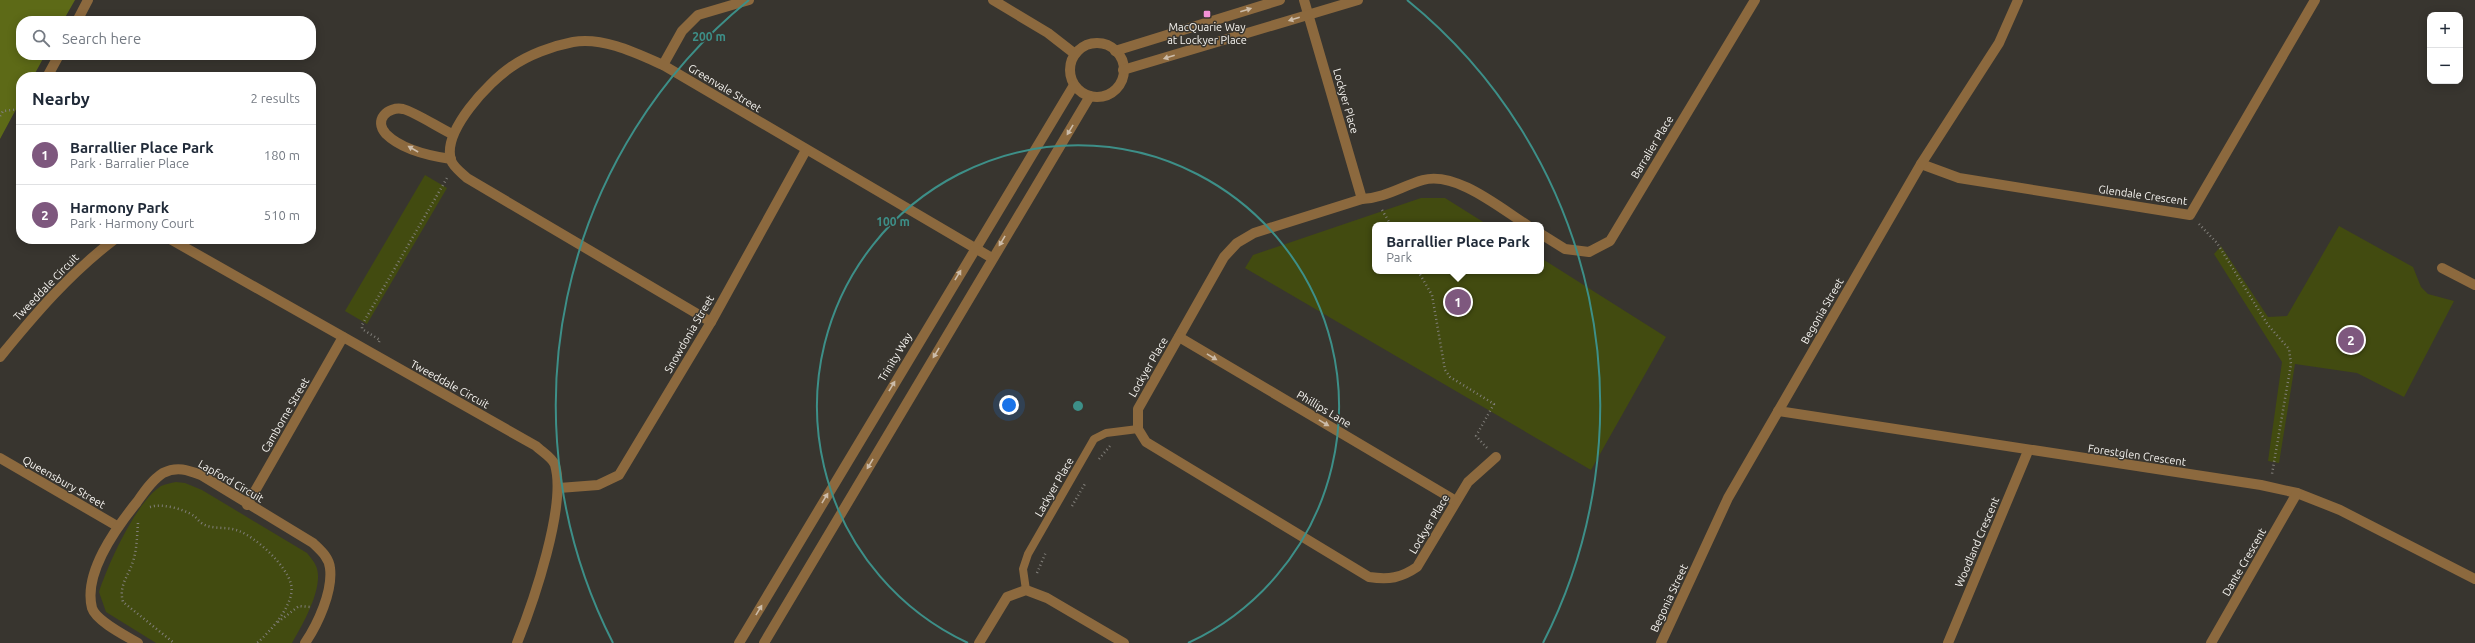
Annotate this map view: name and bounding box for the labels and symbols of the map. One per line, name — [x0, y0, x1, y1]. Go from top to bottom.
one-way arrow — [1240, 7, 1252, 13]
marker: MacQuarie Way at Lockyer Place — [1202, 9, 1212, 19]
one-way arrow — [1287, 16, 1299, 22]
place label: MacQuarie Way at Lockyer Place — [1167, 21, 1247, 46]
text: 200 m — [692, 30, 726, 43]
one-way arrow — [1163, 54, 1175, 60]
street label: Greenvale Street — [686, 61, 764, 115]
street label: Lockyer Place — [1331, 67, 1361, 135]
street label: Barralier Place — [1629, 113, 1675, 181]
one-way arrow — [1066, 124, 1073, 136]
one-way arrow — [407, 146, 419, 153]
street label: Glendale Crescent — [2098, 183, 2189, 207]
text: 100 m — [876, 215, 910, 228]
one-way arrow — [999, 235, 1006, 247]
street label: Tweeddale Circuit — [11, 251, 81, 323]
one-way arrow — [955, 269, 962, 281]
street label: Begonia Street — [1798, 276, 1846, 346]
pin: 1 — [1445, 287, 1471, 317]
street label: Snowdonia Street — [662, 292, 716, 375]
pin: 2 — [2338, 325, 2364, 355]
street label: Trinity Way — [876, 330, 915, 383]
street label: Lockyer Place — [1126, 335, 1170, 399]
one-way arrow — [932, 347, 939, 359]
one-way arrow — [1206, 353, 1218, 360]
street label: Tweeddale Circuit — [409, 357, 492, 411]
street label: Camborne Street — [259, 375, 312, 455]
one-way arrow — [888, 380, 895, 392]
street label: Phillips Lane — [1295, 388, 1353, 430]
your location — [999, 395, 1019, 415]
centre of rings — [1071, 399, 1085, 413]
one-way arrow — [1318, 419, 1330, 426]
street label: Forestglen Crescent — [2087, 442, 2188, 468]
street label: Queensbury Street — [20, 453, 108, 511]
street label: Lackyer Place — [1032, 455, 1076, 519]
street label: Lapford Circuit — [196, 457, 266, 505]
one-way arrow — [866, 458, 873, 470]
one-way arrow — [822, 492, 829, 504]
street label: Lockyer Place — [1407, 492, 1451, 556]
street label: Woodland Crescent — [1953, 495, 2002, 589]
street label: Dante Crescent — [2220, 525, 2269, 598]
street label: Begonia Street — [1648, 561, 1690, 634]
one-way arrow — [755, 604, 762, 616]

